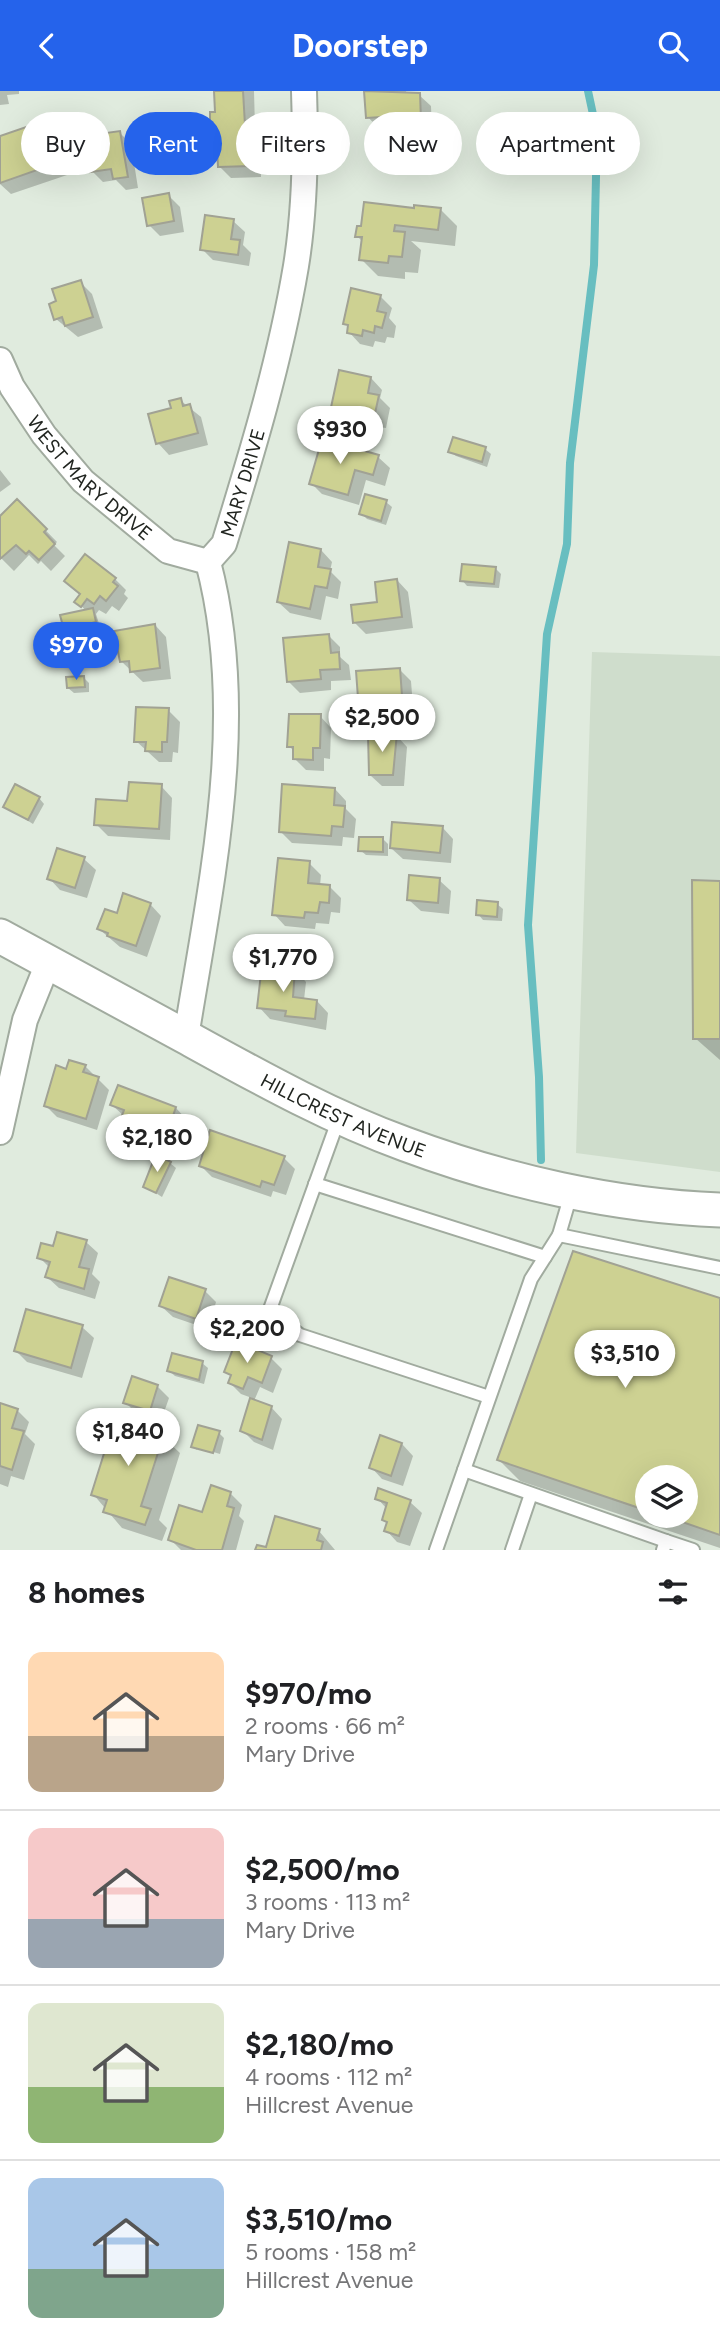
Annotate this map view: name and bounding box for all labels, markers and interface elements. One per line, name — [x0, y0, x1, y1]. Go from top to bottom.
icon: back — [28, 27, 66, 65]
text: Doorstep — [292, 27, 428, 65]
icon: search — [654, 27, 692, 65]
chip: Buy — [21, 112, 110, 175]
chip: Rent — [124, 112, 222, 175]
chip: Filters — [236, 112, 350, 175]
chip: New — [364, 112, 462, 175]
chip: Apartment — [476, 112, 640, 175]
pin: $930 — [299, 407, 381, 466]
street label: WEST MARY DRIVE — [23, 411, 157, 545]
text: $930 — [313, 415, 367, 443]
street label: MARY DRIVE — [215, 426, 269, 540]
pin: $970 — [35, 623, 117, 682]
text: $970 — [49, 631, 103, 659]
pin: $2,500 — [325, 695, 439, 754]
text: $2,500 — [344, 703, 420, 731]
pin: $1,770 — [226, 935, 340, 994]
text: $1,770 — [249, 943, 317, 971]
street label: HILLCREST AVENUE — [257, 1068, 429, 1162]
pin: $2,180 — [100, 1115, 214, 1174]
text: $2,180 — [122, 1123, 192, 1151]
pin: $2,200 — [190, 1305, 304, 1365]
text: $2,200 — [209, 1314, 285, 1342]
pin: $3,510 — [568, 1331, 682, 1390]
text: $3,510 — [590, 1339, 660, 1367]
pin: $1,840 — [71, 1409, 185, 1468]
text: $1,840 — [92, 1417, 164, 1445]
map controls — [635, 1465, 698, 1528]
button: layers — [635, 1465, 698, 1528]
icon: filters — [654, 1573, 692, 1611]
text: 8 homes — [28, 1574, 145, 1611]
text: $970/mo — [245, 1675, 372, 1712]
icon: home — [84, 1680, 168, 1764]
text: 2 rooms · 66 m² — [245, 1712, 405, 1740]
text: Mary Drive — [245, 1740, 355, 1768]
text: $2,500/mo — [245, 1851, 400, 1888]
icon: home — [84, 1856, 168, 1940]
text: 3 rooms · 113 m² — [245, 1888, 410, 1916]
text: Mary Drive — [245, 1916, 355, 1944]
text: $2,180/mo — [245, 2026, 394, 2063]
icon: home — [84, 2031, 168, 2115]
text: 4 rooms · 112 m² — [245, 2063, 412, 2091]
text: Hillcrest Avenue — [245, 2091, 413, 2119]
text: $3,510/mo — [245, 2201, 392, 2238]
icon: home — [84, 2206, 168, 2290]
text: 5 rooms · 158 m² — [245, 2238, 416, 2266]
text: Hillcrest Avenue — [245, 2266, 413, 2294]

